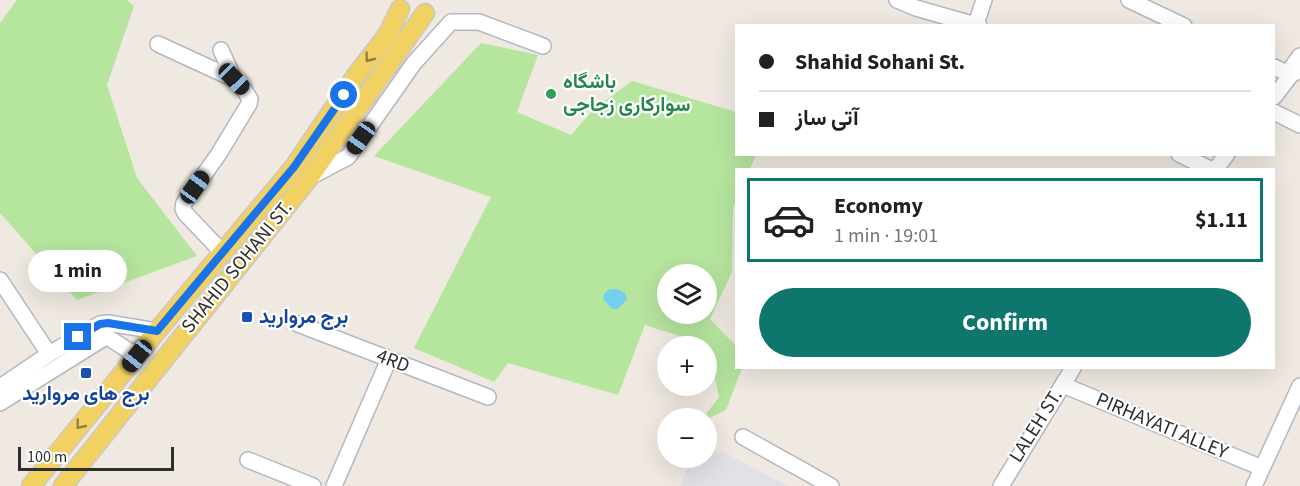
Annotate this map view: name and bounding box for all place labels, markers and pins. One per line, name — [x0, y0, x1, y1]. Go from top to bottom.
place label: باشگاه سواركاری زجاجی — [563, 68, 690, 119]
marker: باشگاه سواركاری زجاجی — [544, 87, 558, 101]
place label: برج مروارید — [259, 303, 348, 331]
marker: برج مروارید — [240, 310, 254, 324]
marker: برج های مروارید — [79, 366, 93, 380]
place label: برج های مروارید — [22, 380, 150, 408]

